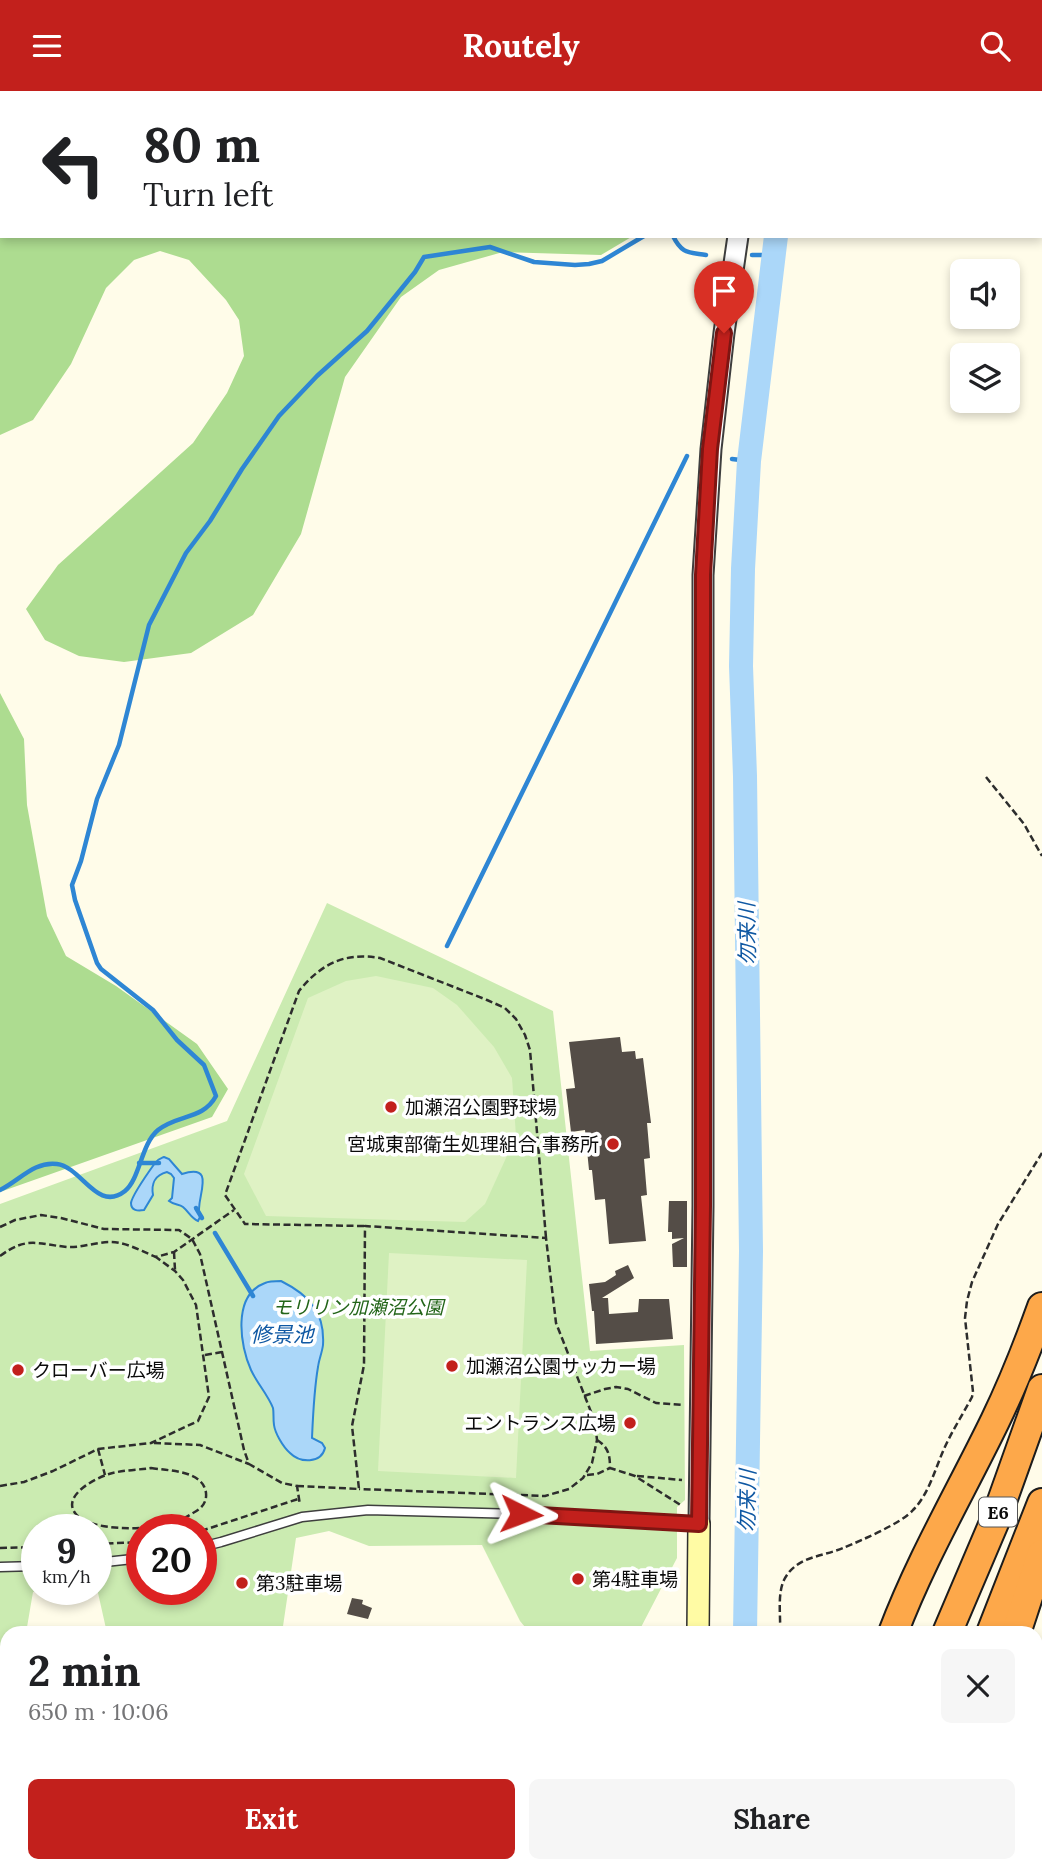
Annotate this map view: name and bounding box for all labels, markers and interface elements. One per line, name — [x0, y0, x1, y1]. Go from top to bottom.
text: Routely — [462, 25, 580, 66]
icon: menu — [28, 27, 66, 65]
icon: search — [976, 27, 1014, 65]
text: 80 m — [143, 113, 260, 175]
icon: left — [28, 119, 119, 210]
text: Turn left — [143, 174, 273, 215]
map controls — [950, 259, 1020, 413]
button: sound — [950, 259, 1020, 329]
pin — [694, 261, 754, 333]
icon: arrive — [705, 272, 743, 310]
button: layers — [950, 343, 1020, 413]
water label: 勿来川 — [733, 900, 761, 966]
place label: 加瀬沼公園野球場 — [405, 1095, 557, 1119]
marker: 加瀬沼公園野球場 — [383, 1099, 399, 1115]
place label: 宮城東部衛生処理組合 事務所 — [347, 1132, 599, 1156]
marker: 宮城東部衛生処理組合 事務所 — [605, 1136, 621, 1152]
park label: モリリン加瀬沼公園 — [272, 1295, 446, 1319]
water label: 修景池 — [251, 1321, 315, 1348]
place label: 加瀬沼公園サッカー場 — [466, 1354, 656, 1378]
place label: クローバー広場 — [32, 1358, 165, 1382]
marker: 加瀬沼公園サッカー場 — [444, 1358, 460, 1374]
marker: クローバー広場 — [10, 1362, 26, 1378]
place label: エントランス広場 — [464, 1411, 616, 1435]
marker: エントランス広場 — [622, 1415, 638, 1431]
water label: 勿来川 — [733, 1467, 761, 1533]
position arrow — [484, 1477, 558, 1551]
road number: E6 — [979, 1497, 1017, 1527]
speed limit sign: 20 — [126, 1514, 217, 1605]
text: 9 — [56, 1528, 77, 1573]
text: km/h — [42, 1565, 91, 1588]
place label: 第4駐車場 — [592, 1567, 678, 1591]
place label: 第3駐車場 — [256, 1571, 343, 1595]
marker: 第4駐車場 — [570, 1571, 586, 1587]
marker: 第3駐車場 — [234, 1575, 250, 1591]
text: 2 min — [28, 1644, 141, 1698]
button: close — [941, 1649, 1015, 1723]
text: 650 m · 10:06 — [28, 1697, 169, 1726]
button: Exit — [28, 1779, 515, 1859]
button: Share — [529, 1779, 1015, 1859]

